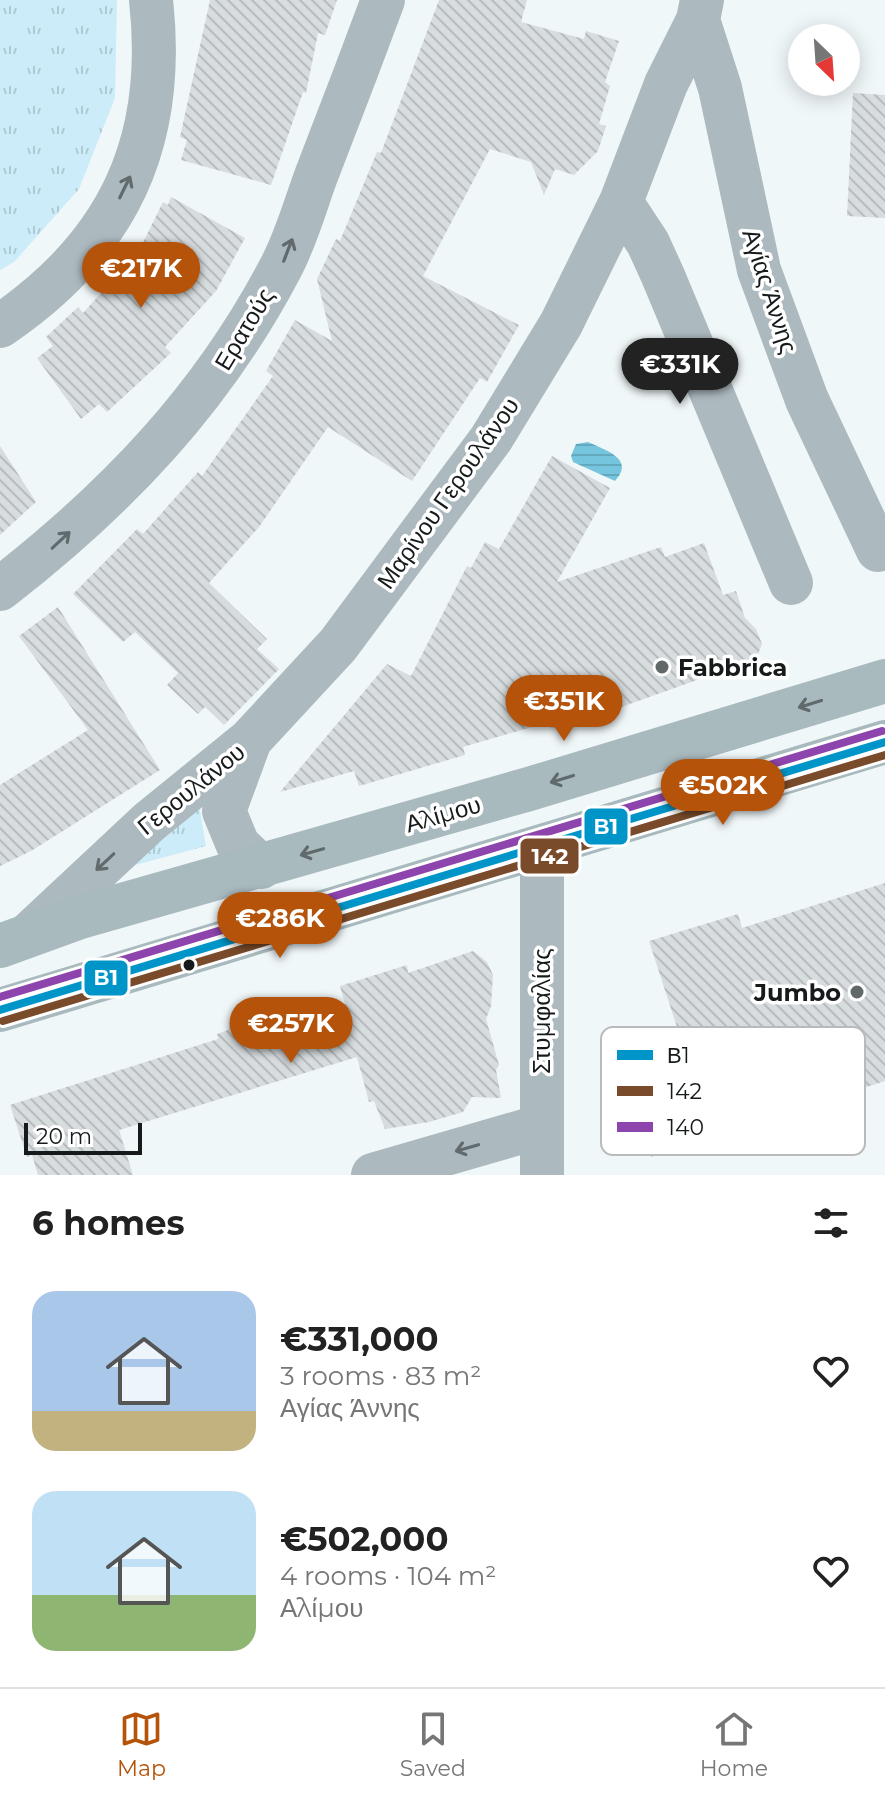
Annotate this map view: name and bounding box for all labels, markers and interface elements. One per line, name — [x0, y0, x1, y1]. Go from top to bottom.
north arrow — [788, 24, 860, 96]
map controls — [788, 24, 860, 96]
one-way arrow — [118, 176, 133, 200]
street label: Αγίας Άννης — [736, 225, 804, 357]
one-way arrow — [282, 238, 296, 263]
pin: €217K — [85, 242, 197, 310]
text: €217K — [100, 252, 182, 284]
street label: Ερατούς — [208, 283, 280, 375]
pin: €331K — [624, 338, 736, 406]
text: €331K — [639, 348, 721, 380]
street label: Μαρίνου Γερουλάνου — [371, 392, 525, 594]
one-way arrow — [51, 530, 71, 549]
place label: Fabbrica — [678, 653, 787, 682]
marker: Fabbrica — [653, 658, 671, 676]
pin: €351K — [508, 675, 620, 743]
text: €351K — [523, 685, 605, 717]
one-way arrow — [798, 697, 823, 712]
street label: Γερουλάνου — [132, 737, 250, 841]
pin: €502K — [667, 759, 779, 827]
text: €502K — [679, 769, 767, 801]
one-way arrow — [549, 772, 575, 787]
street label: Αλίμου — [402, 789, 484, 839]
line badge: Β1 — [583, 807, 629, 846]
text: Β1 — [594, 813, 618, 840]
line badge: 142 — [519, 837, 580, 875]
text: 142 — [532, 843, 568, 870]
one-way arrow — [300, 846, 325, 860]
one-way arrow — [95, 853, 115, 872]
pin: €286K — [224, 892, 336, 960]
text: €286K — [235, 902, 325, 934]
street label: Στυμφαλίας — [527, 948, 556, 1074]
unlabelled marker — [181, 957, 197, 973]
line badge: Β1 — [83, 959, 129, 997]
text: Β1 — [94, 964, 118, 991]
place label: Jumbo — [753, 978, 841, 1007]
marker: Jumbo — [848, 983, 866, 1001]
pin: €257K — [235, 997, 347, 1065]
text: €257K — [248, 1007, 334, 1039]
legend — [601, 1027, 865, 1155]
text: Β1 — [667, 1042, 690, 1069]
text: 142 — [667, 1078, 702, 1105]
text: 140 — [667, 1114, 704, 1141]
scale bar — [24, 1119, 142, 1155]
text: 20 m — [36, 1123, 92, 1150]
one-way arrow — [455, 1142, 480, 1156]
icon: filters — [809, 1201, 853, 1245]
text: 6 homes — [32, 1202, 185, 1244]
text: €331,000 — [280, 1318, 439, 1360]
icon: home — [96, 1323, 192, 1419]
icon: heart — [809, 1349, 853, 1393]
text: 3 rooms · 83 m² — [280, 1360, 481, 1392]
text: Αγίας Άννης — [280, 1392, 420, 1424]
text: €502,000 — [280, 1518, 449, 1560]
icon: home — [96, 1523, 192, 1619]
icon: heart — [809, 1549, 853, 1593]
text: 4 rooms · 104 m² — [280, 1560, 497, 1592]
text: Αλίμου — [280, 1592, 364, 1624]
tab: Map — [117, 1707, 166, 1782]
tab: Saved — [400, 1707, 466, 1782]
tab: Home — [700, 1707, 768, 1782]

